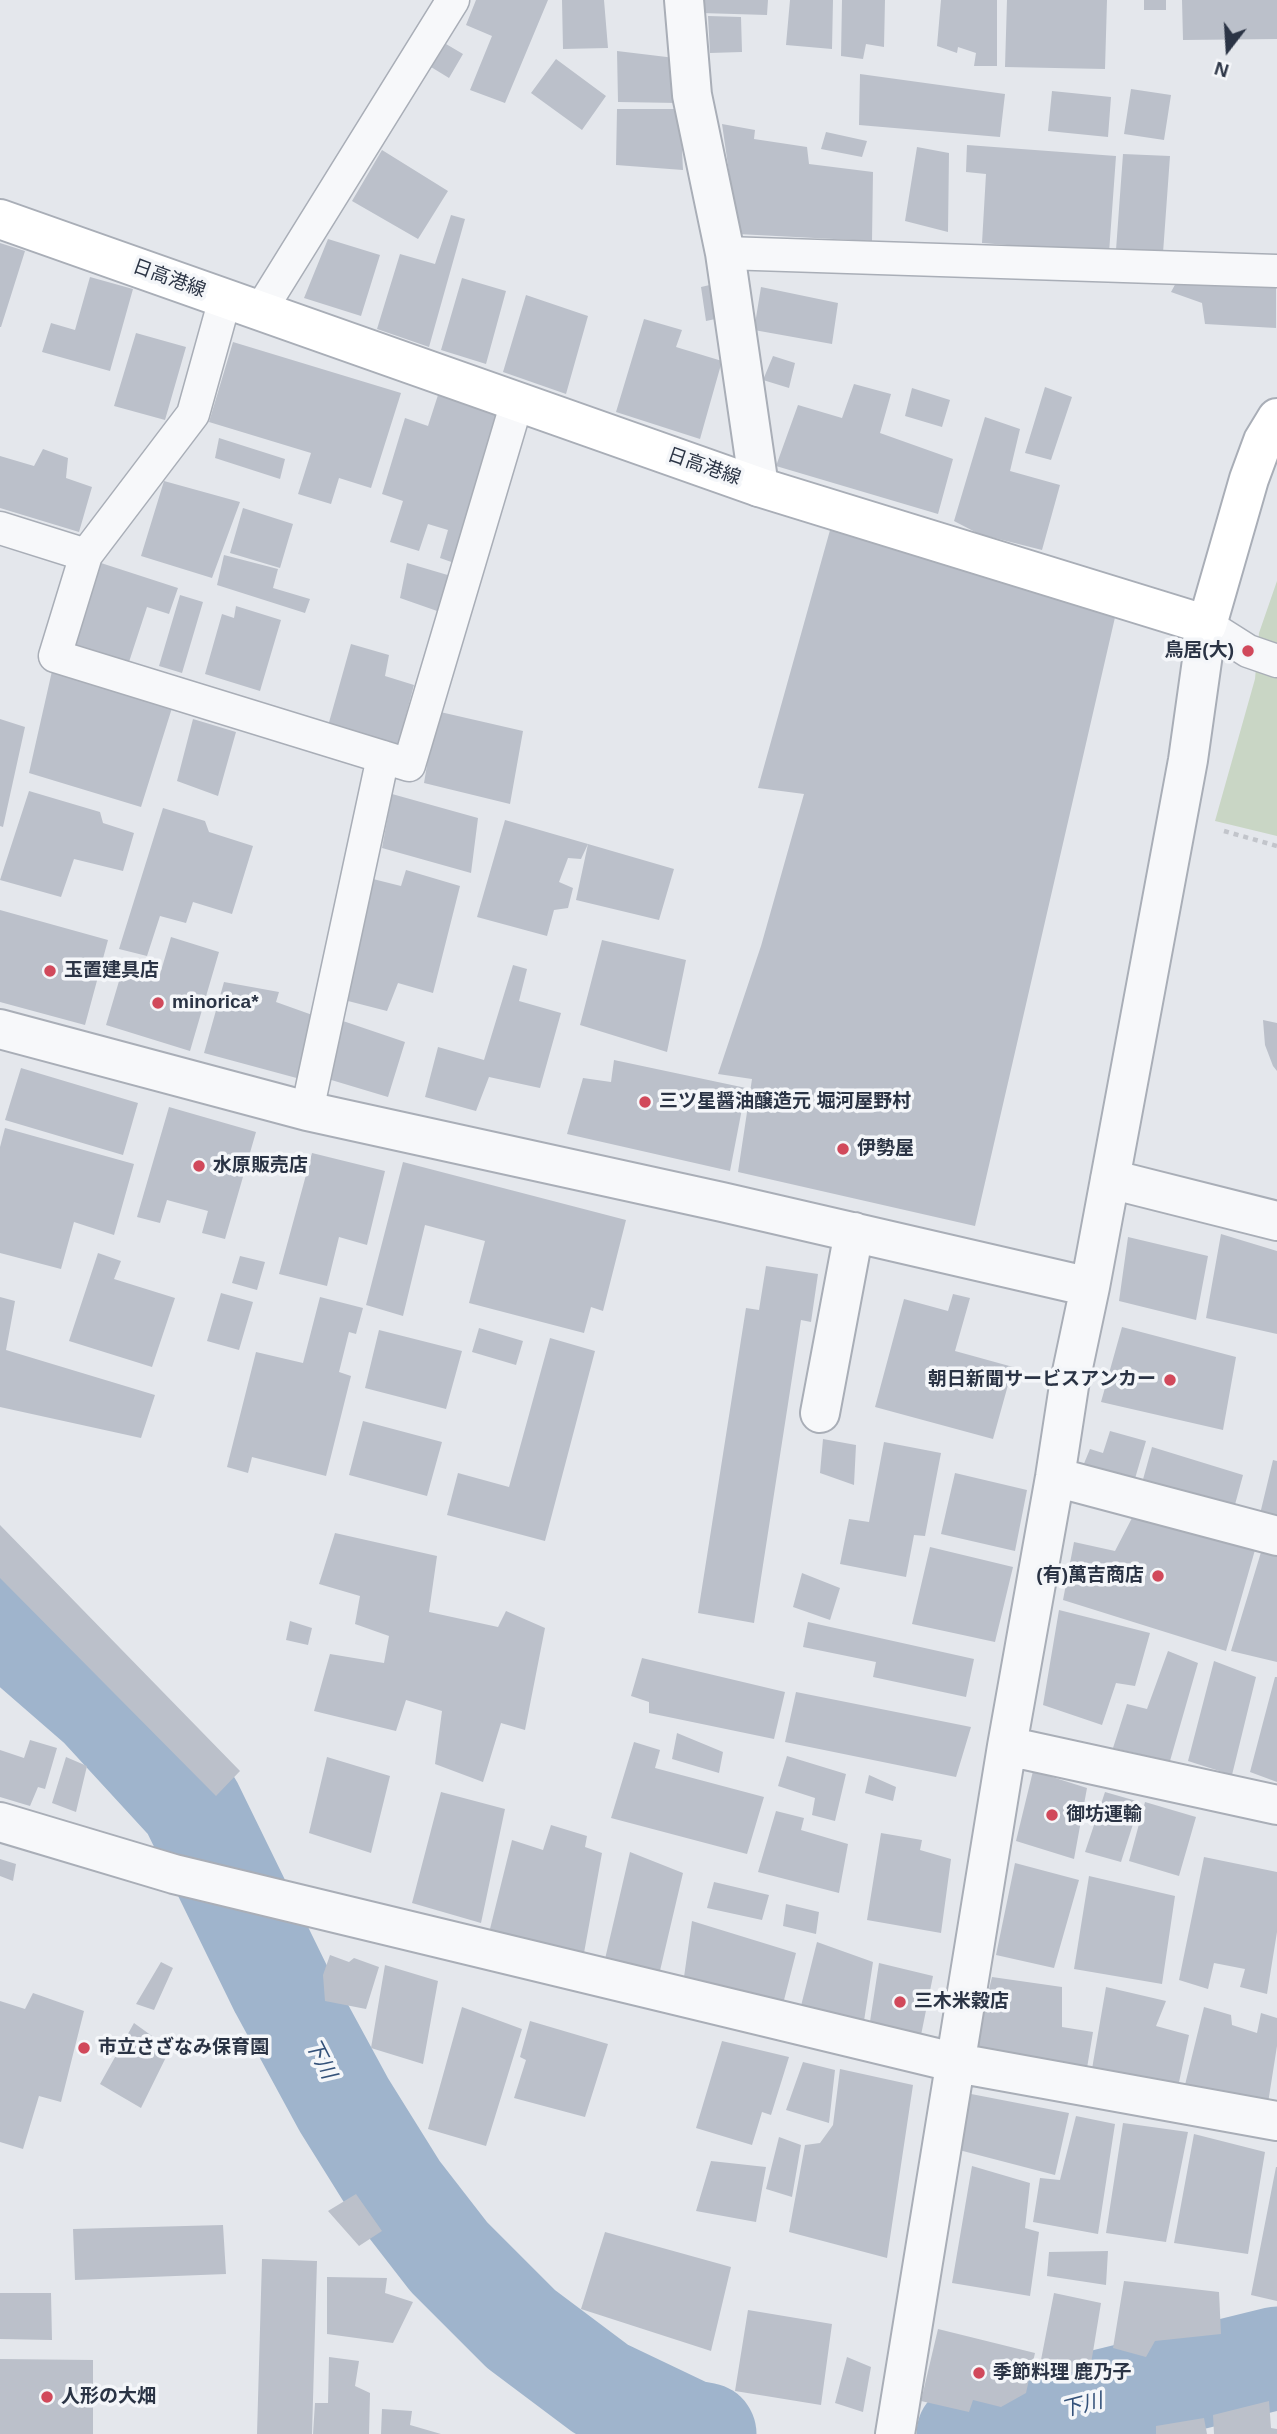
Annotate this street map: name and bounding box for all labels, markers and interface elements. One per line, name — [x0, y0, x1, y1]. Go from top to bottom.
north arrow — [1193, 14, 1263, 84]
text: N — [1212, 58, 1231, 82]
street label: 日高港線 — [129, 255, 209, 303]
street label: 日高港線 — [664, 444, 744, 490]
place label: 鳥居(大) — [1164, 640, 1234, 662]
marker: 鳥居(大) — [1240, 643, 1256, 659]
place label: 玉置建具店 — [64, 960, 159, 982]
marker: 玉置建具店 — [42, 963, 58, 979]
place label: minorica* — [172, 992, 259, 1014]
marker: minorica* — [150, 995, 166, 1011]
place label: 三ツ星醤油醸造元 堀河屋野村 — [659, 1091, 911, 1113]
marker: 三ツ星醤油醸造元 堀河屋野村 — [637, 1094, 653, 1110]
place label: 伊勢屋 — [857, 1138, 914, 1160]
marker: 伊勢屋 — [835, 1141, 851, 1157]
place label: 水原販売店 — [213, 1155, 308, 1177]
marker: 水原販売店 — [191, 1158, 207, 1174]
place label: 朝日新聞サービスアンカー — [928, 1369, 1156, 1391]
marker: 朝日新聞サービスアンカー — [1162, 1372, 1178, 1388]
place label: (有)萬吉商店 — [1036, 1565, 1144, 1587]
marker: (有)萬吉商店 — [1150, 1568, 1166, 1584]
place label: 御坊運輸 — [1066, 1804, 1142, 1826]
marker: 御坊運輸 — [1044, 1807, 1060, 1823]
place label: 三木米穀店 — [914, 1991, 1009, 2013]
marker: 三木米穀店 — [892, 1994, 908, 2010]
water label: 下川 — [299, 2035, 341, 2083]
place label: 市立さざなみ保育園 — [98, 2037, 269, 2059]
marker: 市立さざなみ保育園 — [76, 2040, 92, 2056]
place label: 季節料理 鹿乃子 — [993, 2362, 1131, 2384]
marker: 季節料理 鹿乃子 — [971, 2365, 987, 2381]
place label: 人形の大畑 — [61, 2386, 156, 2408]
marker: 人形の大畑 — [39, 2389, 55, 2405]
water label: 下川 — [1059, 2389, 1105, 2423]

